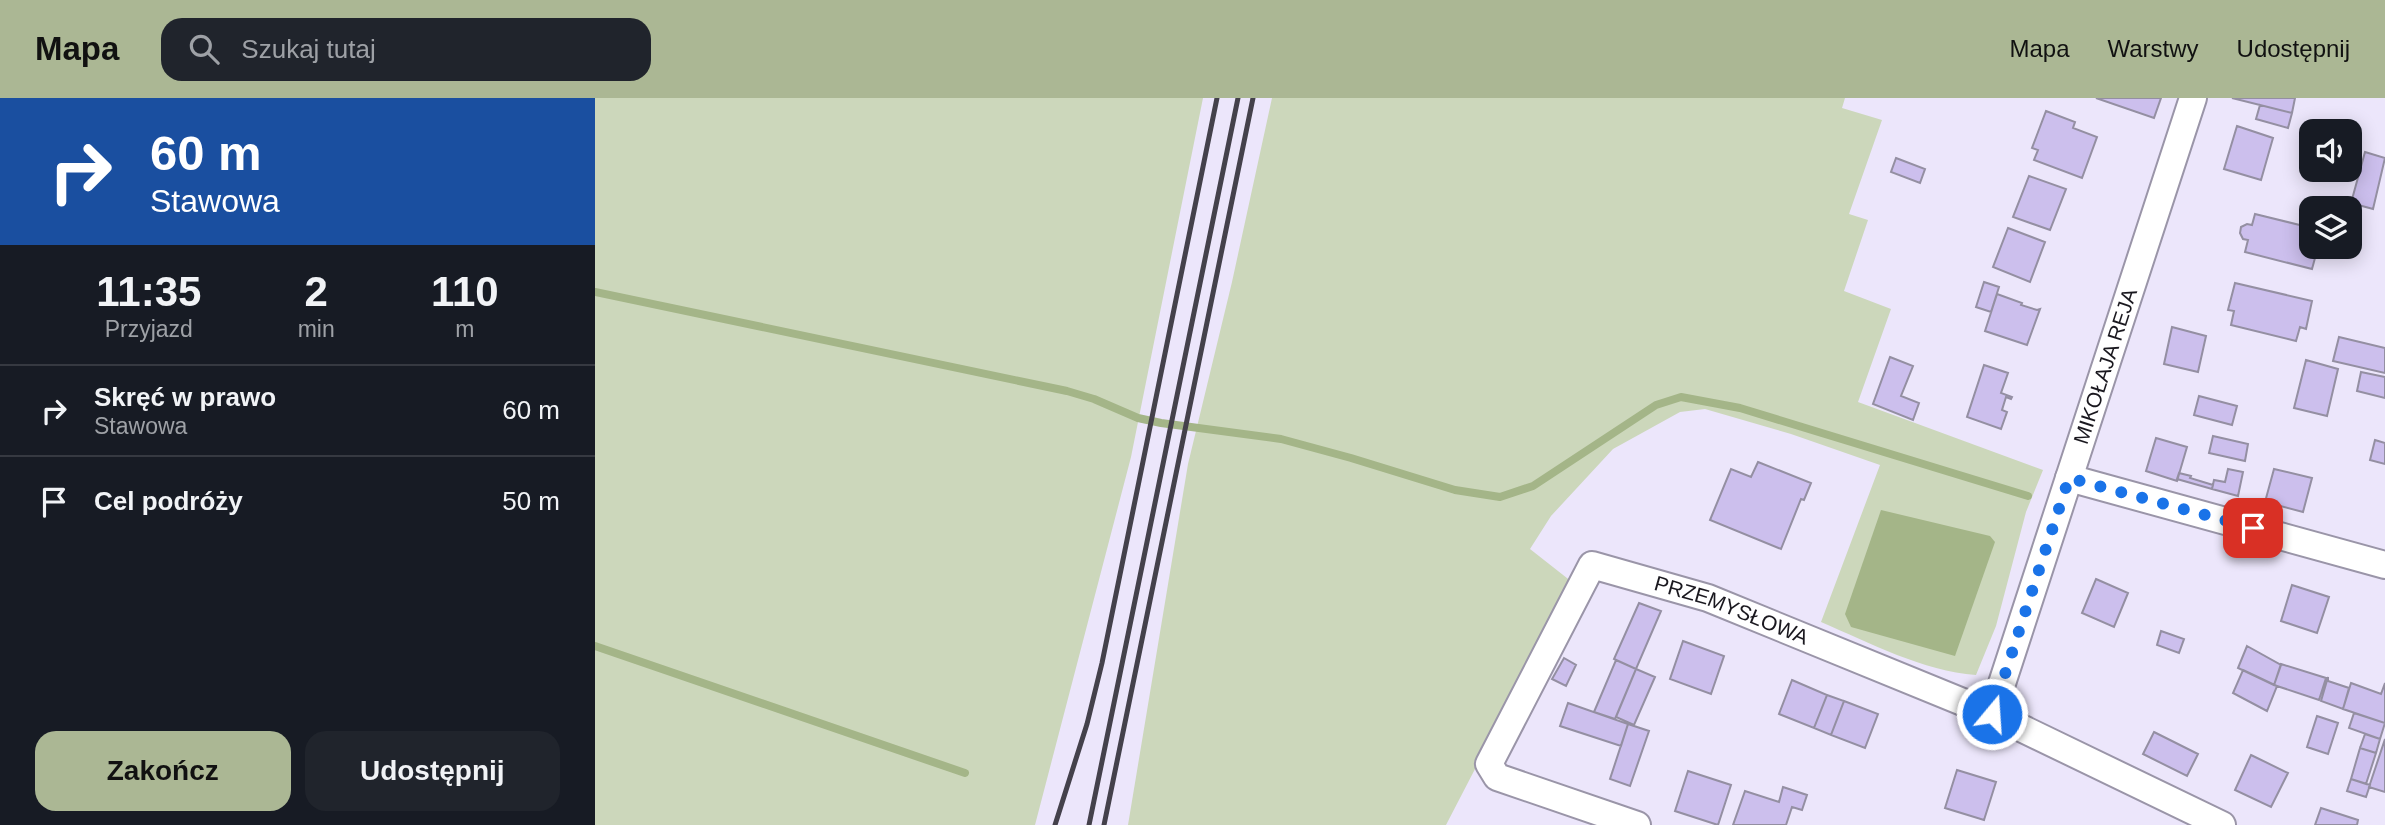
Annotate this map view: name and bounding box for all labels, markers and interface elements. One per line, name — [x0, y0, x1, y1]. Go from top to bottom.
search box — [161, 18, 651, 81]
text: Mapa — [35, 30, 119, 67]
icon: search — [185, 30, 223, 68]
text: Szukaj tutaj — [241, 34, 376, 64]
text: Mapa — [2009, 35, 2069, 62]
text: Warstwy — [2107, 35, 2199, 62]
text: Udostępnij — [2237, 35, 2350, 62]
map controls — [2299, 119, 2362, 259]
button: sound — [2299, 119, 2362, 182]
icon: right — [35, 126, 126, 217]
text: 60 m — [150, 126, 262, 180]
text: Stawowa — [150, 183, 280, 219]
button: layers — [2299, 196, 2362, 259]
text: 11:35 — [96, 268, 201, 315]
text: 2 — [304, 268, 328, 315]
text: 110 — [431, 268, 499, 315]
street label: MIKOŁAJA REJA — [2069, 285, 2141, 447]
text: Przyjazd — [105, 316, 193, 342]
text: min — [298, 316, 335, 342]
text: m — [455, 316, 474, 342]
text: Skręć w prawo — [94, 382, 276, 412]
icon: right — [35, 392, 73, 430]
text: 60 m — [502, 395, 560, 425]
text: Stawowa — [94, 413, 187, 439]
icon: arrive — [35, 483, 73, 521]
text: Cel podróży — [94, 486, 243, 516]
text: 50 m — [502, 486, 560, 516]
pin — [2223, 498, 2283, 558]
icon: arrive — [2234, 509, 2272, 547]
street label: PRZEMYSŁOWA — [1652, 571, 1812, 649]
position arrow — [1955, 677, 2029, 751]
button: Zakończ — [35, 731, 291, 811]
button: Udostępnij — [305, 731, 560, 811]

